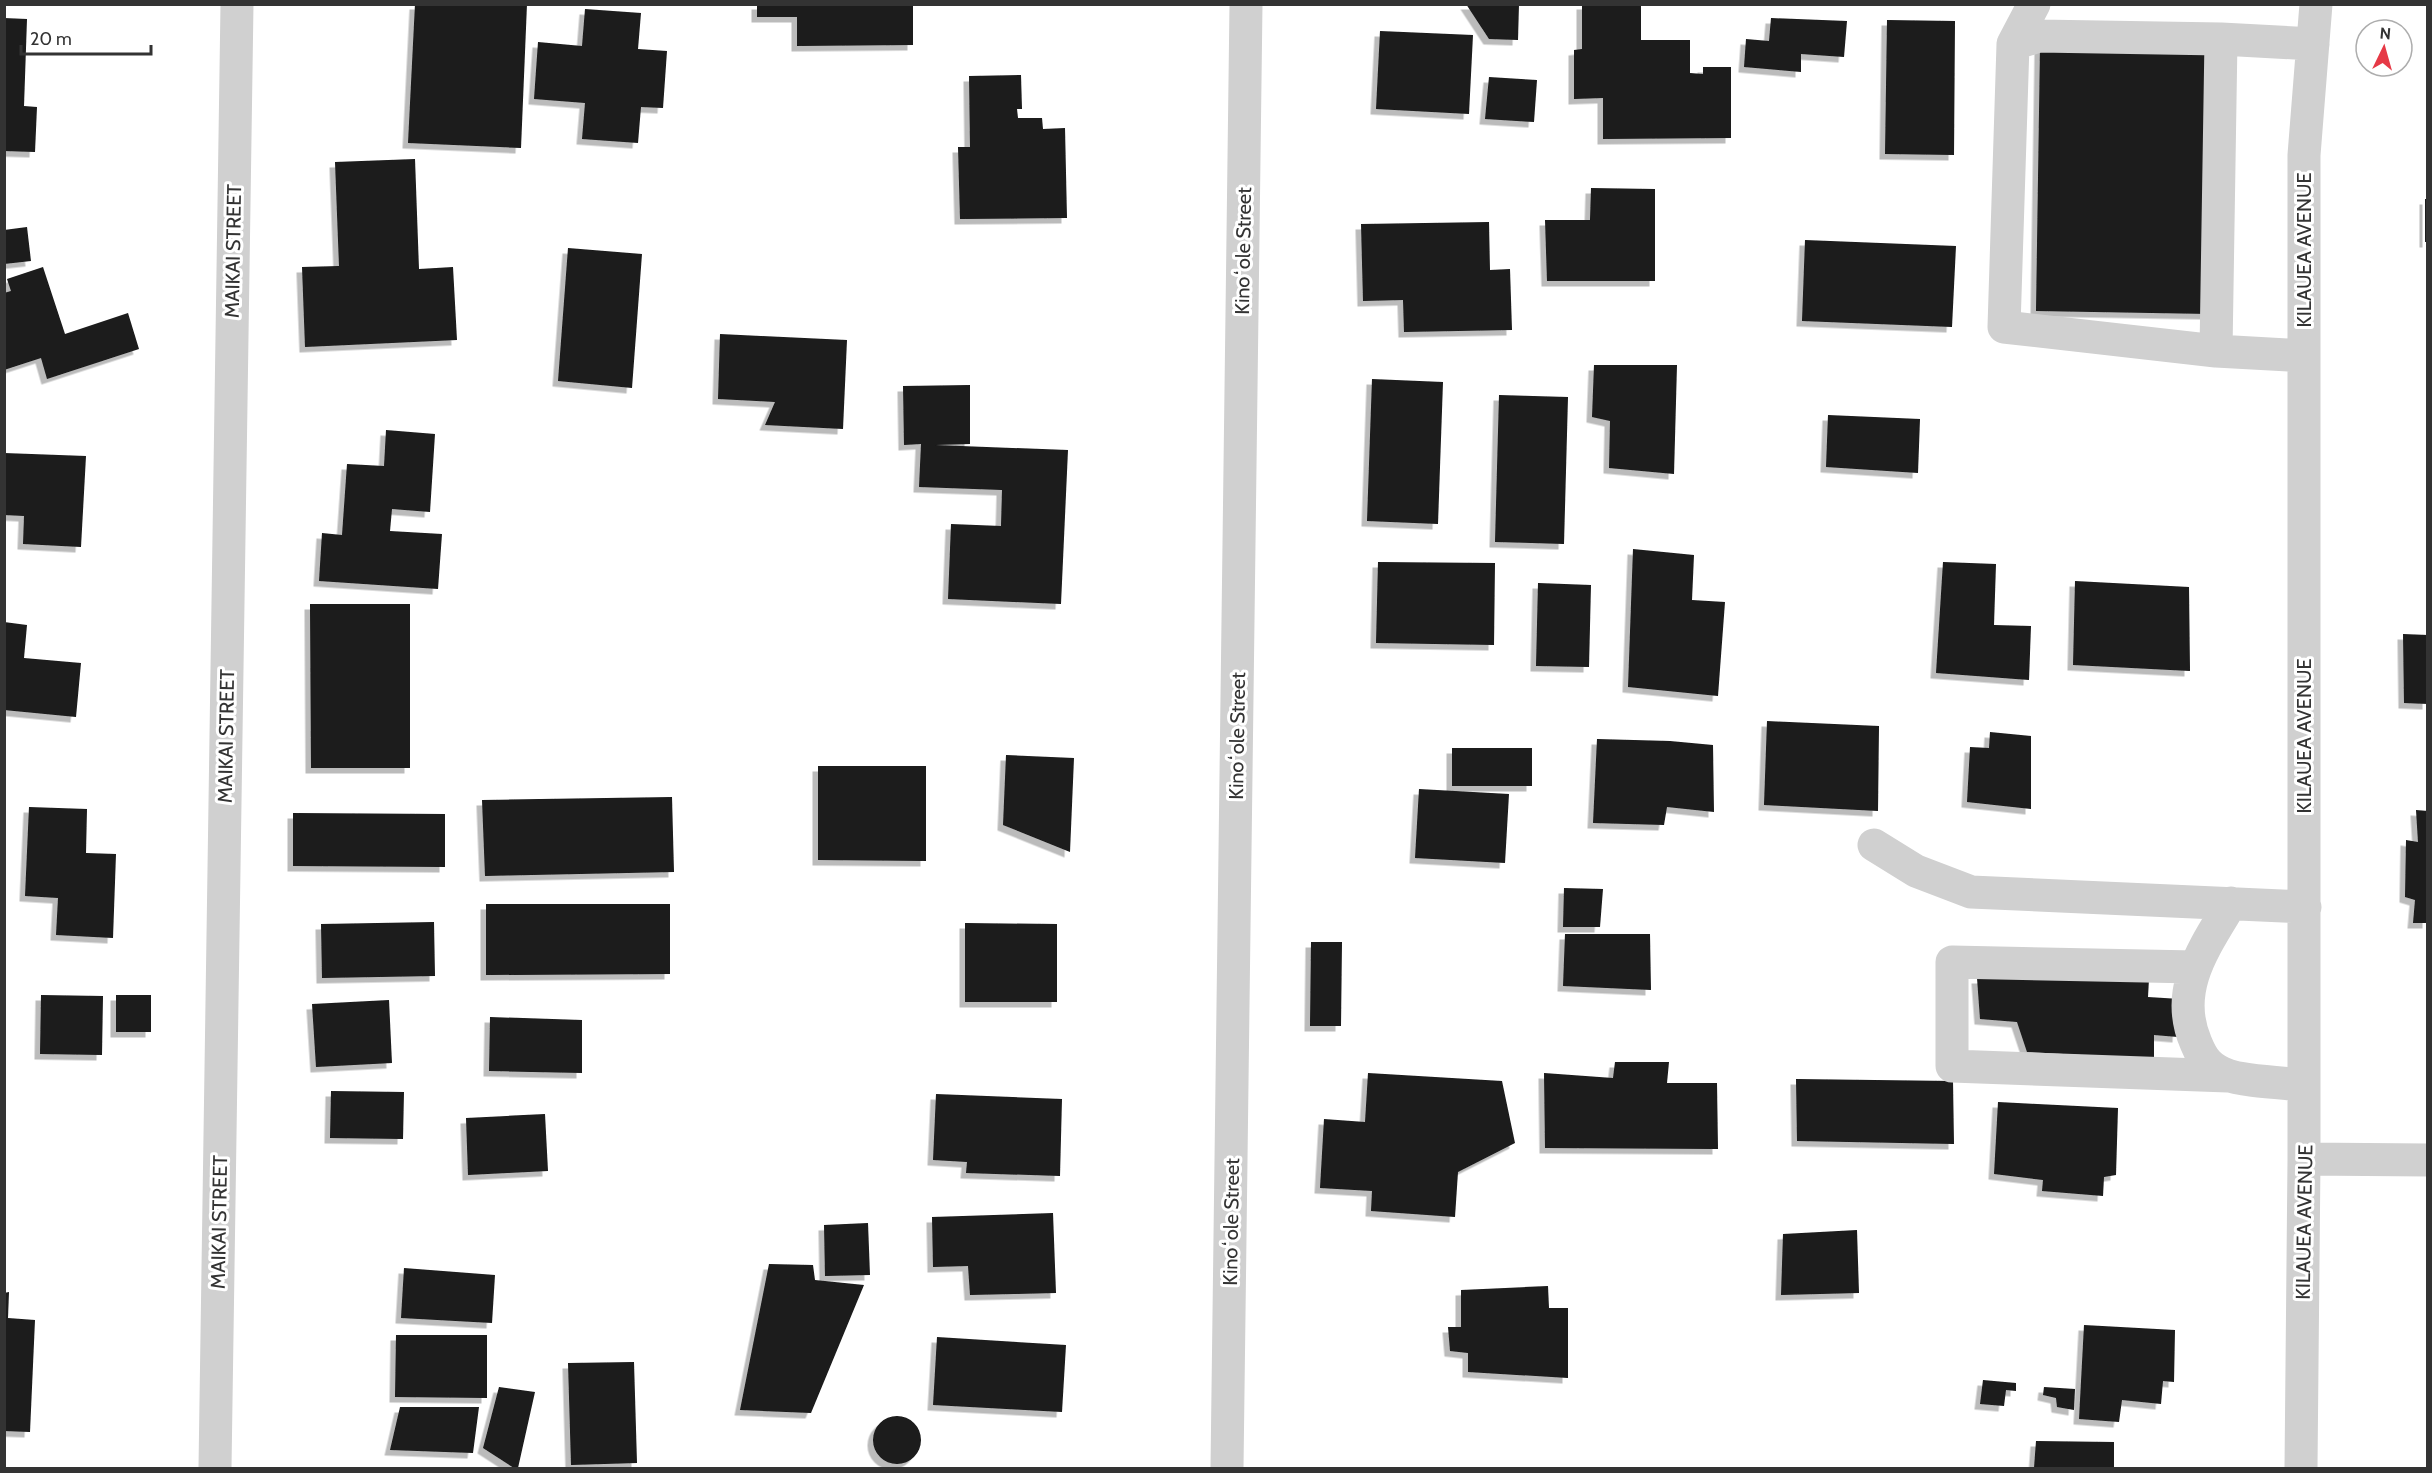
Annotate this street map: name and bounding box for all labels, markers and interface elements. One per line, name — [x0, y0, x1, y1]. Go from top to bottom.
scale bar — [21, 18, 152, 56]
north arrow — [2354, 18, 2414, 78]
text: N — [2379, 24, 2392, 44]
text: 20 m — [30, 28, 72, 50]
street label: KILAUEA AVENUE — [2292, 172, 2316, 328]
street label: MAIKAI STREET — [220, 183, 246, 318]
street label: Kinoʻole Street — [1230, 187, 1256, 315]
street label: KILAUEA AVENUE — [2292, 658, 2316, 814]
street label: MAIKAI STREET — [213, 668, 239, 803]
street label: Kinoʻole Street — [1224, 672, 1250, 800]
street label: KILAUEA AVENUE — [2291, 1144, 2317, 1300]
street label: MAIKAI STREET — [206, 1154, 232, 1289]
street label: Kinoʻole Street — [1218, 1158, 1244, 1286]

